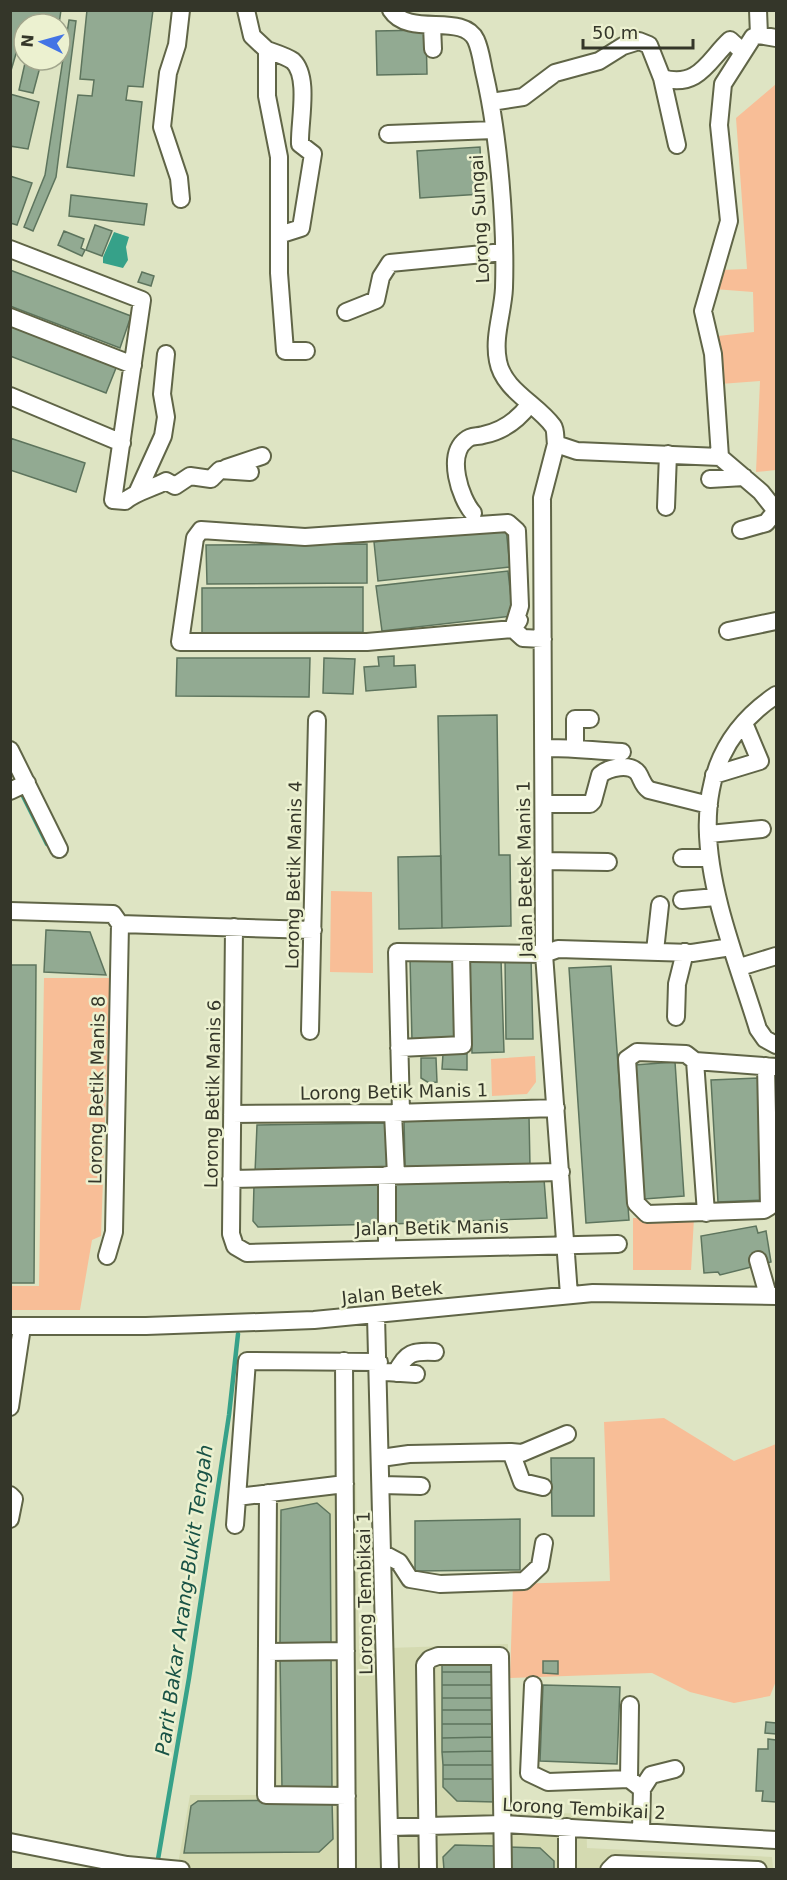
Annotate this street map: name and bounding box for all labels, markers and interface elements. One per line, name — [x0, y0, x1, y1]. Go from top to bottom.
north arrow — [12, 12, 72, 72]
scale bar — [583, 12, 692, 50]
text: 50 m — [592, 22, 638, 43]
text: N — [18, 33, 38, 48]
street label: Lorong Sungai — [466, 154, 493, 284]
street label: Jalan Betek Manis 1 — [512, 780, 537, 959]
street label: Lorong Betik Manis 4 — [281, 781, 306, 969]
street label: Lorong Betik Manis 8 — [84, 996, 109, 1184]
street label: Lorong Betik Manis 6 — [200, 1000, 225, 1188]
street label: Lorong Betik Manis 1 — [300, 1079, 488, 1104]
street label: Jalan Betik Manis — [354, 1216, 509, 1239]
street label: Jalan Betek — [339, 1277, 444, 1308]
water label: Parit Bakar Arang-Bukit Tengah — [150, 1443, 218, 1757]
street label: Lorong Tembikai 1 — [353, 1511, 376, 1675]
street label: Lorong Tembikai 2 — [502, 1794, 666, 1823]

